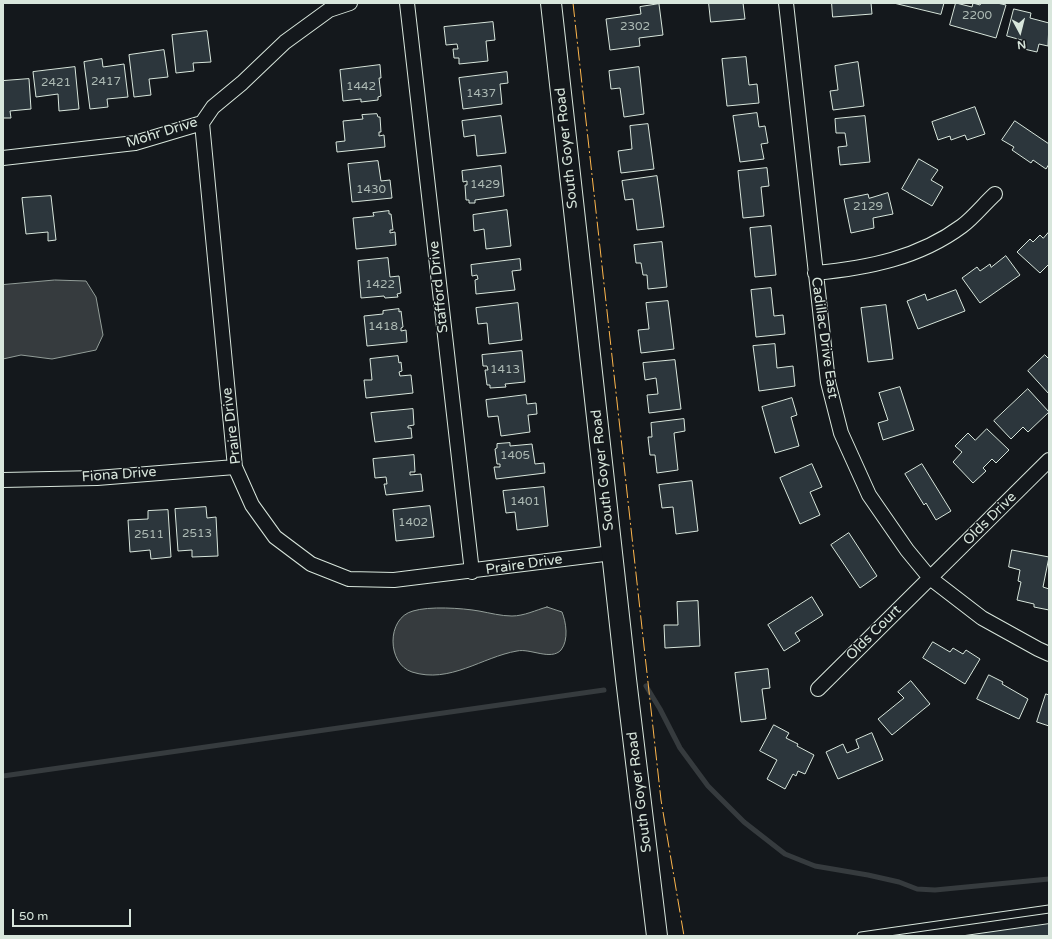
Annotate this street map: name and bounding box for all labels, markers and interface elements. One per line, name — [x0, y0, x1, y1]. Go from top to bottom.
house number: 2200 — [962, 9, 992, 23]
north arrow — [1000, 12, 1040, 52]
house number: 2302 — [620, 20, 650, 34]
text: N — [1016, 37, 1027, 51]
house number: 2417 — [91, 75, 121, 89]
house number: 2421 — [41, 76, 71, 90]
house number: 1442 — [346, 80, 376, 94]
house number: 1437 — [466, 87, 496, 101]
street label: South Goyer Road — [552, 87, 582, 209]
street label: Mohr Drive — [124, 114, 200, 152]
house number: 1429 — [470, 178, 500, 192]
house number: 1430 — [356, 183, 386, 197]
house number: 2129 — [853, 200, 883, 214]
street label: Stafford Drive — [426, 240, 452, 334]
street label: Cadillac Drive East — [807, 276, 841, 400]
house number: 1422 — [365, 278, 395, 292]
house number: 1418 — [368, 320, 398, 334]
house number: 1413 — [490, 363, 520, 377]
street label: Praire Drive — [219, 387, 245, 465]
street label: South Goyer Road — [588, 409, 618, 531]
house number: 1405 — [500, 449, 530, 463]
street label: Fiona Drive — [81, 464, 157, 486]
street label: Olds Drive — [960, 489, 1020, 549]
house number: 1401 — [510, 495, 540, 509]
house number: 1402 — [398, 516, 428, 530]
house number: 2513 — [182, 527, 212, 541]
house number: 2511 — [134, 528, 164, 542]
street label: Praire Drive — [485, 551, 563, 579]
street label: Olds Court — [843, 602, 905, 664]
street label: South Goyer Road — [624, 731, 656, 853]
scale bar — [14, 901, 133, 927]
text: 50 m — [19, 909, 48, 923]

